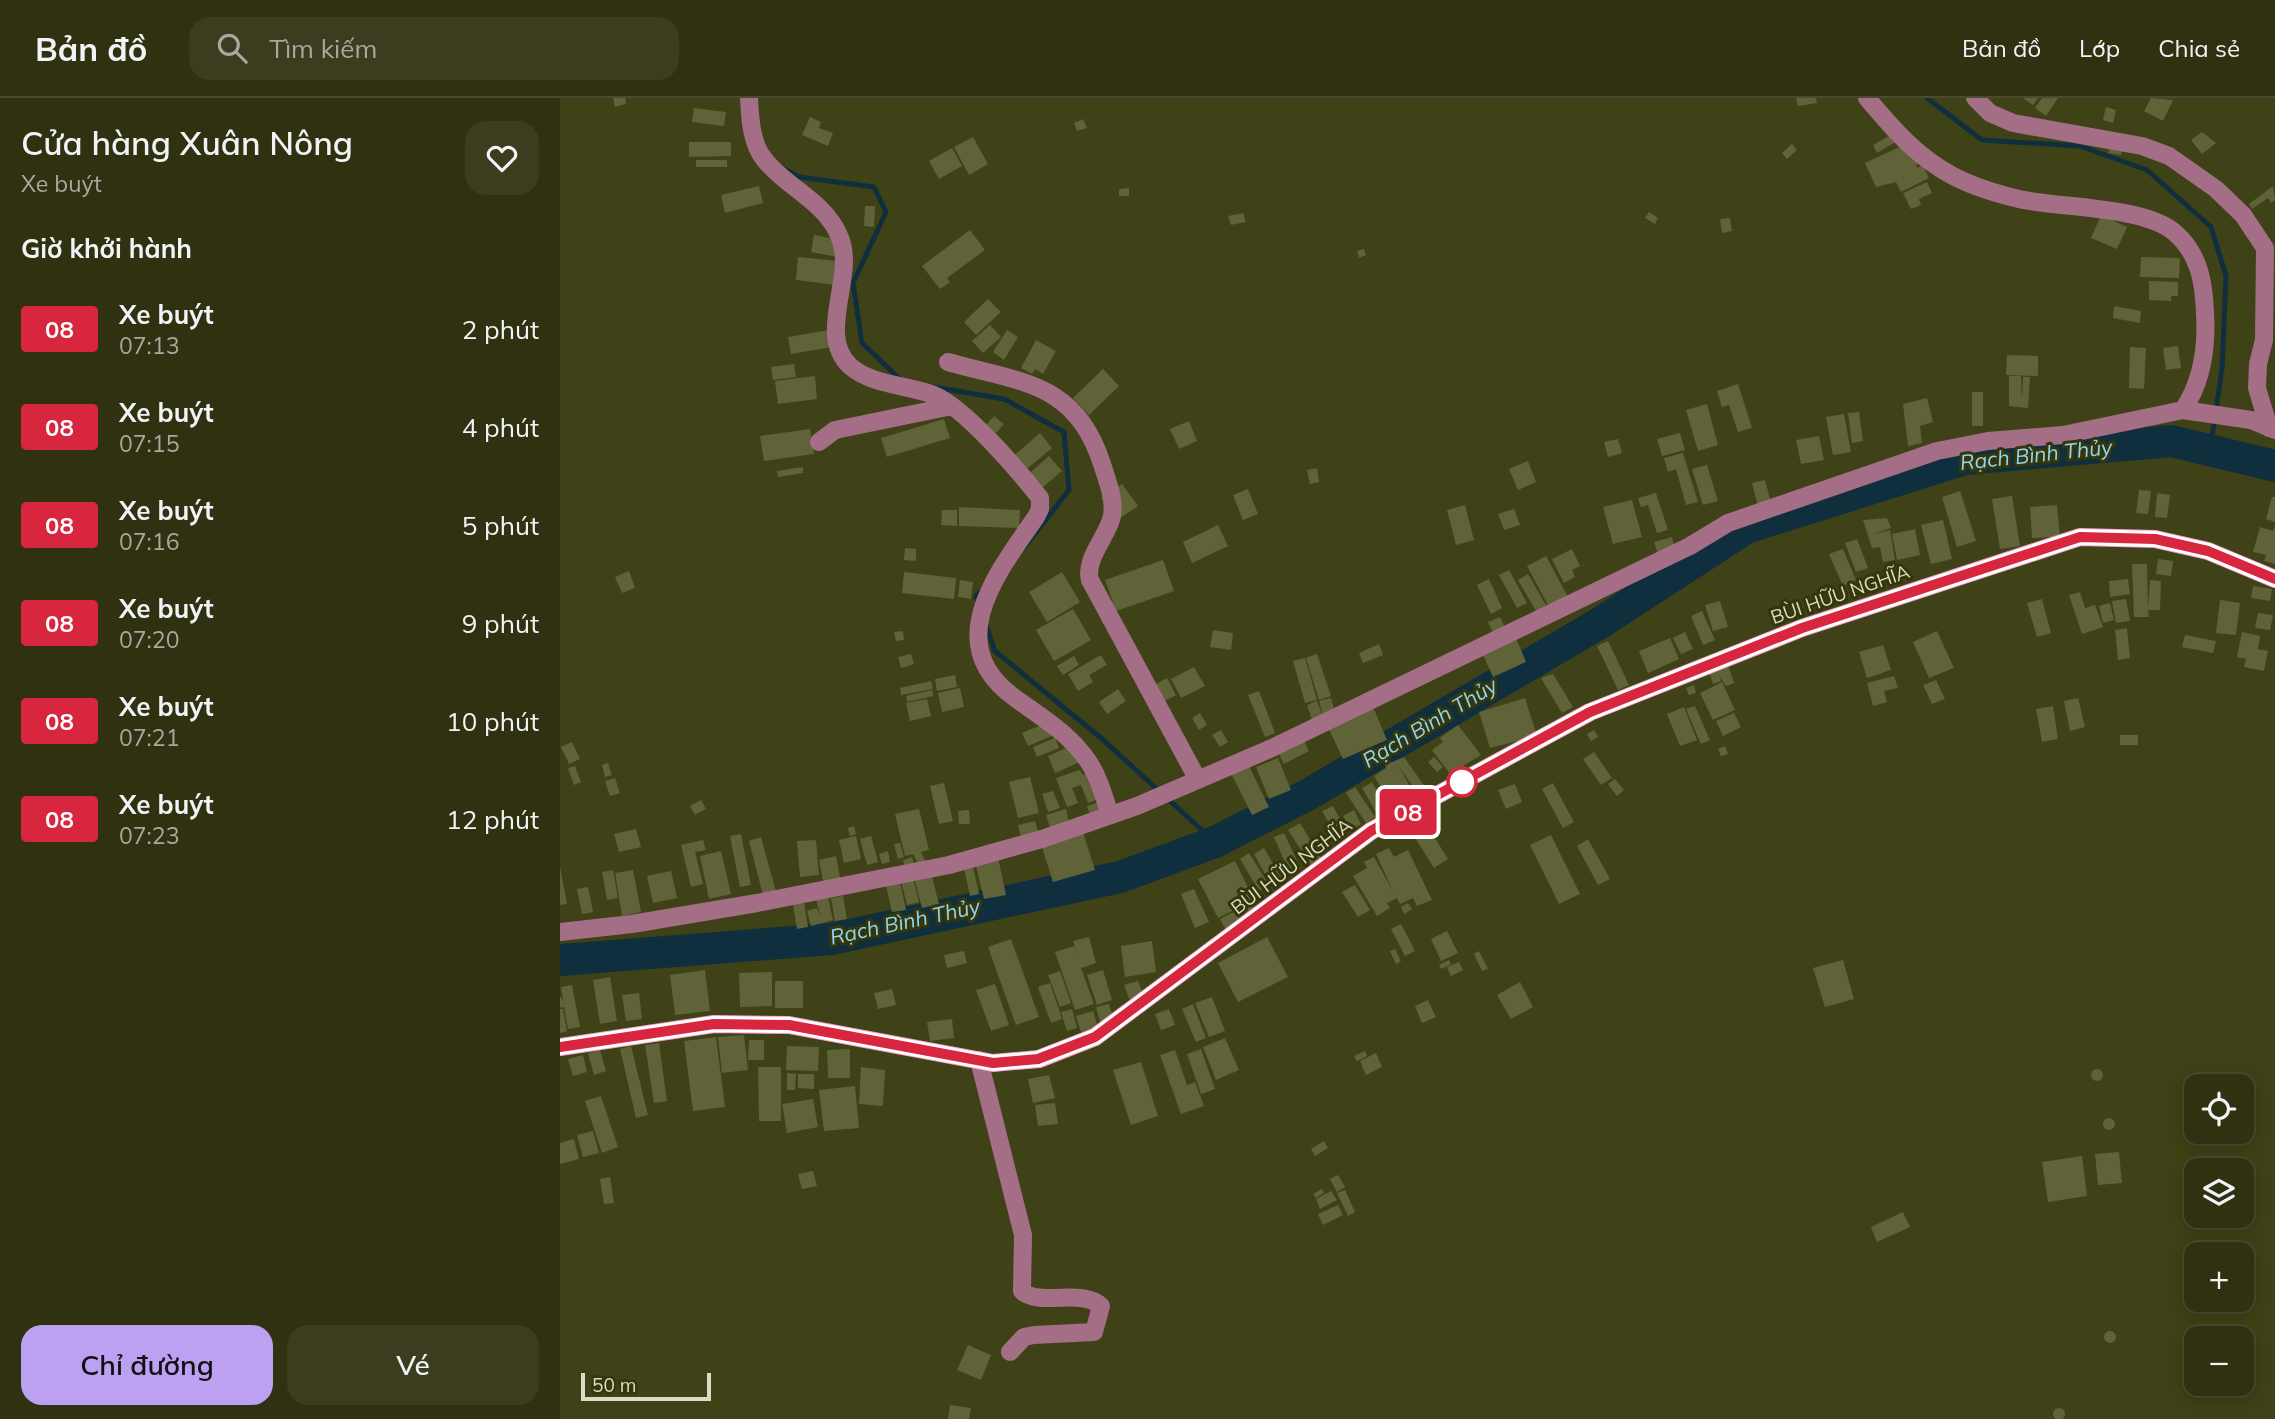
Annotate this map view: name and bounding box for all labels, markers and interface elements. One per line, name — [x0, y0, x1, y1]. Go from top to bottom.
search box — [189, 17, 679, 80]
text: Bản đồ — [35, 28, 147, 69]
icon: search — [213, 29, 251, 67]
text: Tìm kiếm — [269, 32, 377, 65]
text: Bản đồ — [1962, 33, 2041, 63]
text: Lớp — [2079, 33, 2120, 63]
text: Chia sẻ — [2158, 33, 2240, 63]
button: heart — [465, 121, 539, 195]
text: Cửa hàng Xuân Nông — [21, 122, 353, 163]
text: Xe buýt — [21, 169, 102, 198]
text: Giờ khởi hành — [21, 232, 192, 265]
text: Xe buýt — [119, 298, 214, 331]
text: 2 phút — [462, 313, 539, 346]
text: 08 — [45, 314, 74, 344]
text: 07:13 — [119, 331, 179, 360]
text: Xe buýt — [119, 396, 214, 429]
text: 4 phút — [462, 411, 539, 444]
text: 08 — [45, 412, 74, 442]
text: 07:15 — [119, 429, 179, 458]
water label: Rạch Bình Thủy — [1958, 433, 2114, 475]
text: Xe buýt — [119, 494, 214, 527]
text: 5 phút — [462, 509, 539, 542]
text: 08 — [45, 510, 74, 540]
text: 07:16 — [119, 527, 179, 556]
street label: BÙI HỮU NGHĨA — [1767, 559, 1913, 629]
text: Xe buýt — [119, 592, 214, 625]
text: 9 phút — [462, 607, 539, 640]
text: 08 — [45, 608, 74, 638]
text: 07:20 — [119, 625, 179, 654]
water label: Rạch Bình Thủy — [1357, 671, 1502, 773]
text: Xe buýt — [119, 690, 214, 723]
text: 10 phút — [446, 705, 539, 738]
text: 08 — [45, 706, 74, 736]
text: 07:21 — [119, 723, 179, 752]
unlabelled marker — [1447, 767, 1477, 797]
text: Xe buýt — [119, 788, 214, 821]
line badge: 08 — [1376, 789, 1440, 835]
text: 08 — [1394, 797, 1422, 827]
text: 12 phút — [446, 803, 539, 836]
text: 08 — [45, 804, 74, 834]
street label: BÙI HỮU NGHĨA — [1226, 813, 1356, 919]
text: 07:23 — [119, 821, 179, 850]
water label: Rạch Bình Thủy — [827, 892, 983, 950]
map controls — [2184, 1074, 2254, 1396]
button: locate — [2184, 1074, 2254, 1144]
button: layers — [2184, 1158, 2254, 1228]
button: + — [2184, 1242, 2254, 1312]
button: Chỉ đường — [21, 1325, 273, 1405]
button: Vé — [287, 1325, 539, 1405]
button: − — [2184, 1326, 2254, 1396]
scale bar — [581, 1370, 710, 1402]
text: 50 m — [592, 1373, 636, 1397]

